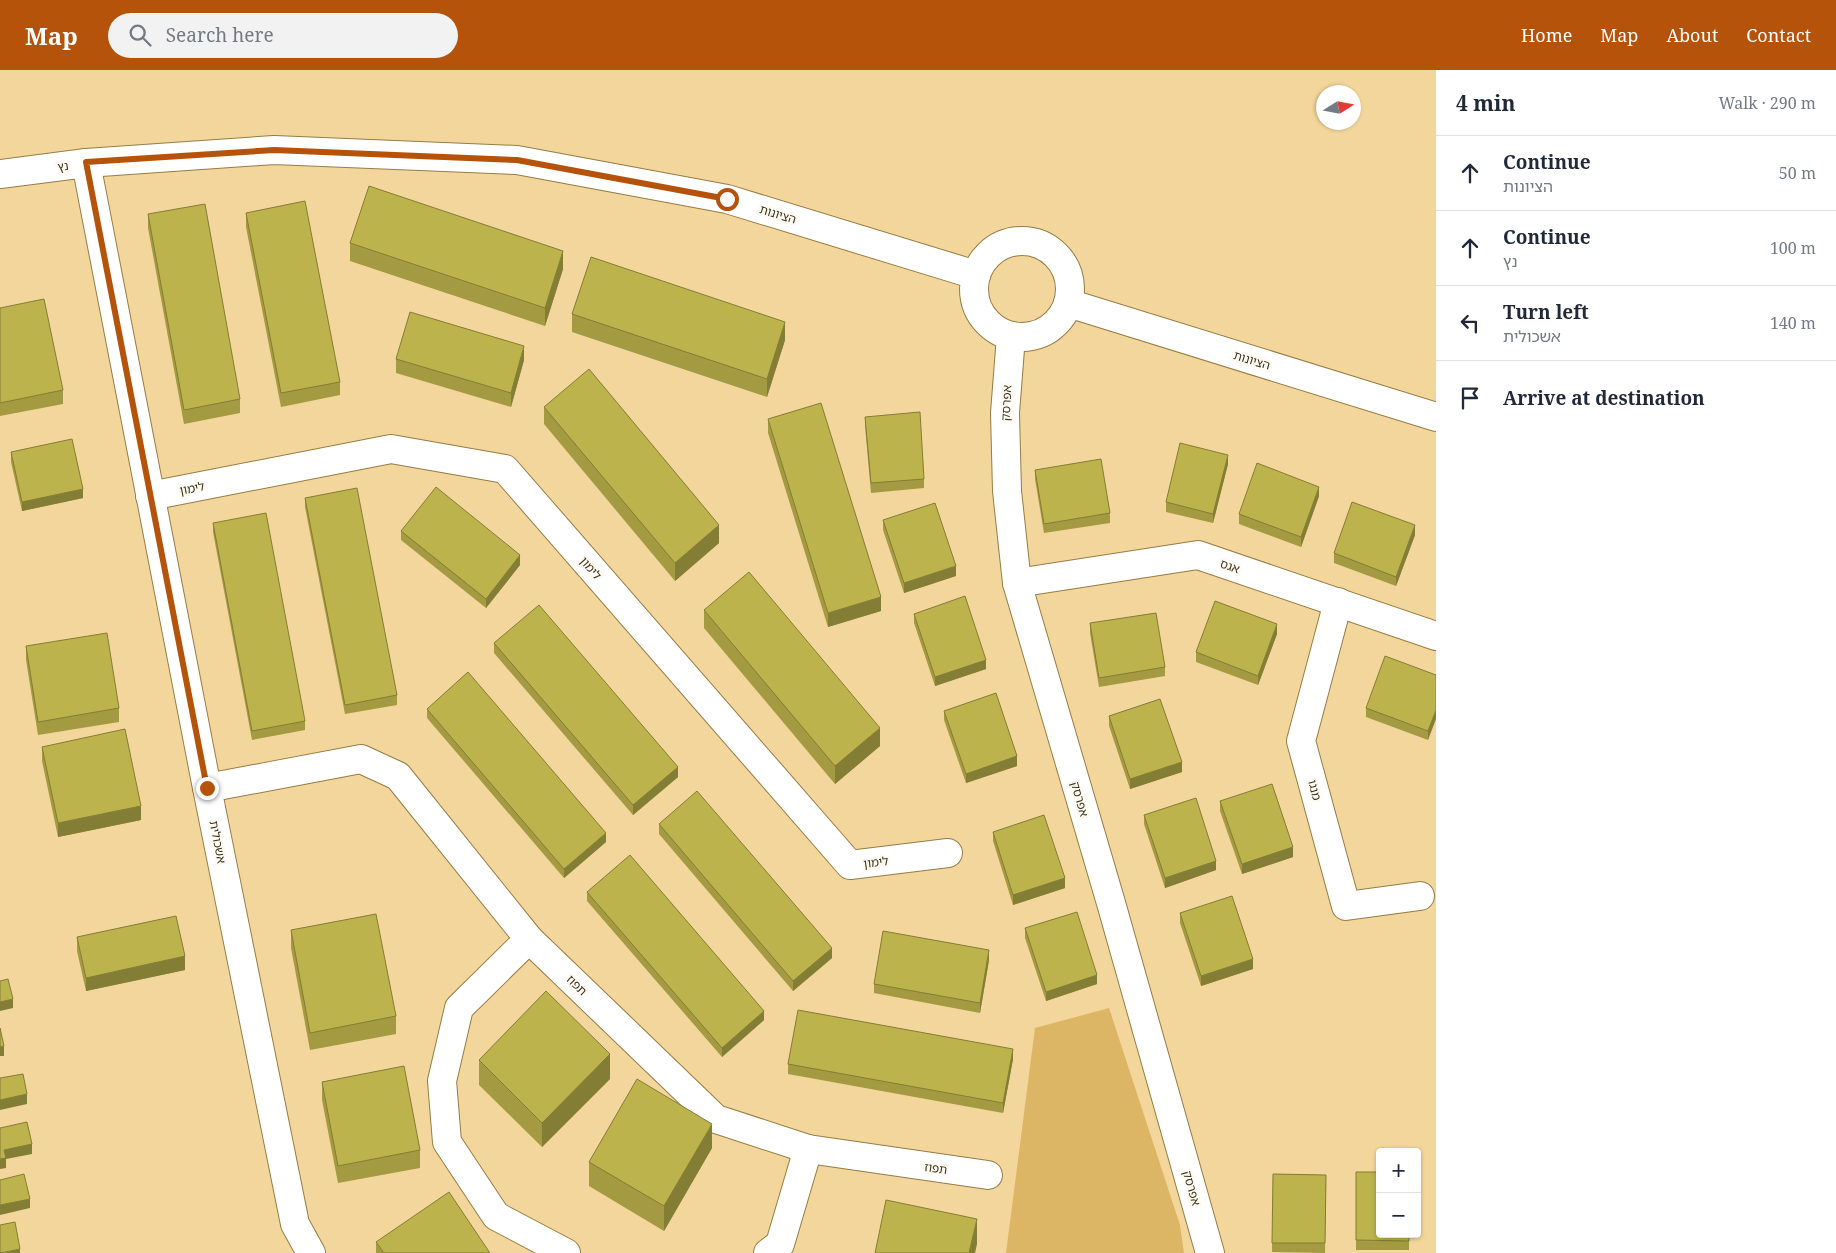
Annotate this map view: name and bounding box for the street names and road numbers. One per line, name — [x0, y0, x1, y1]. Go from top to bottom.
street label: נץ — [56, 157, 70, 175]
street label: הציונות — [758, 200, 798, 228]
street label: הציונות — [1232, 346, 1272, 374]
street label: אפרסק — [997, 384, 1015, 421]
street label: לימון — [178, 477, 206, 499]
street label: לימון — [576, 553, 606, 583]
street label: אגס — [1218, 555, 1243, 577]
street label: מנגו — [1304, 778, 1326, 802]
street label: אפרסק — [1067, 779, 1093, 819]
street label: אשכולית — [206, 819, 231, 865]
street label: לימון — [862, 852, 890, 872]
street label: תפוז — [563, 971, 591, 999]
street label: תפוז — [924, 1158, 948, 1178]
street label: אפרסק — [1179, 1168, 1205, 1208]

